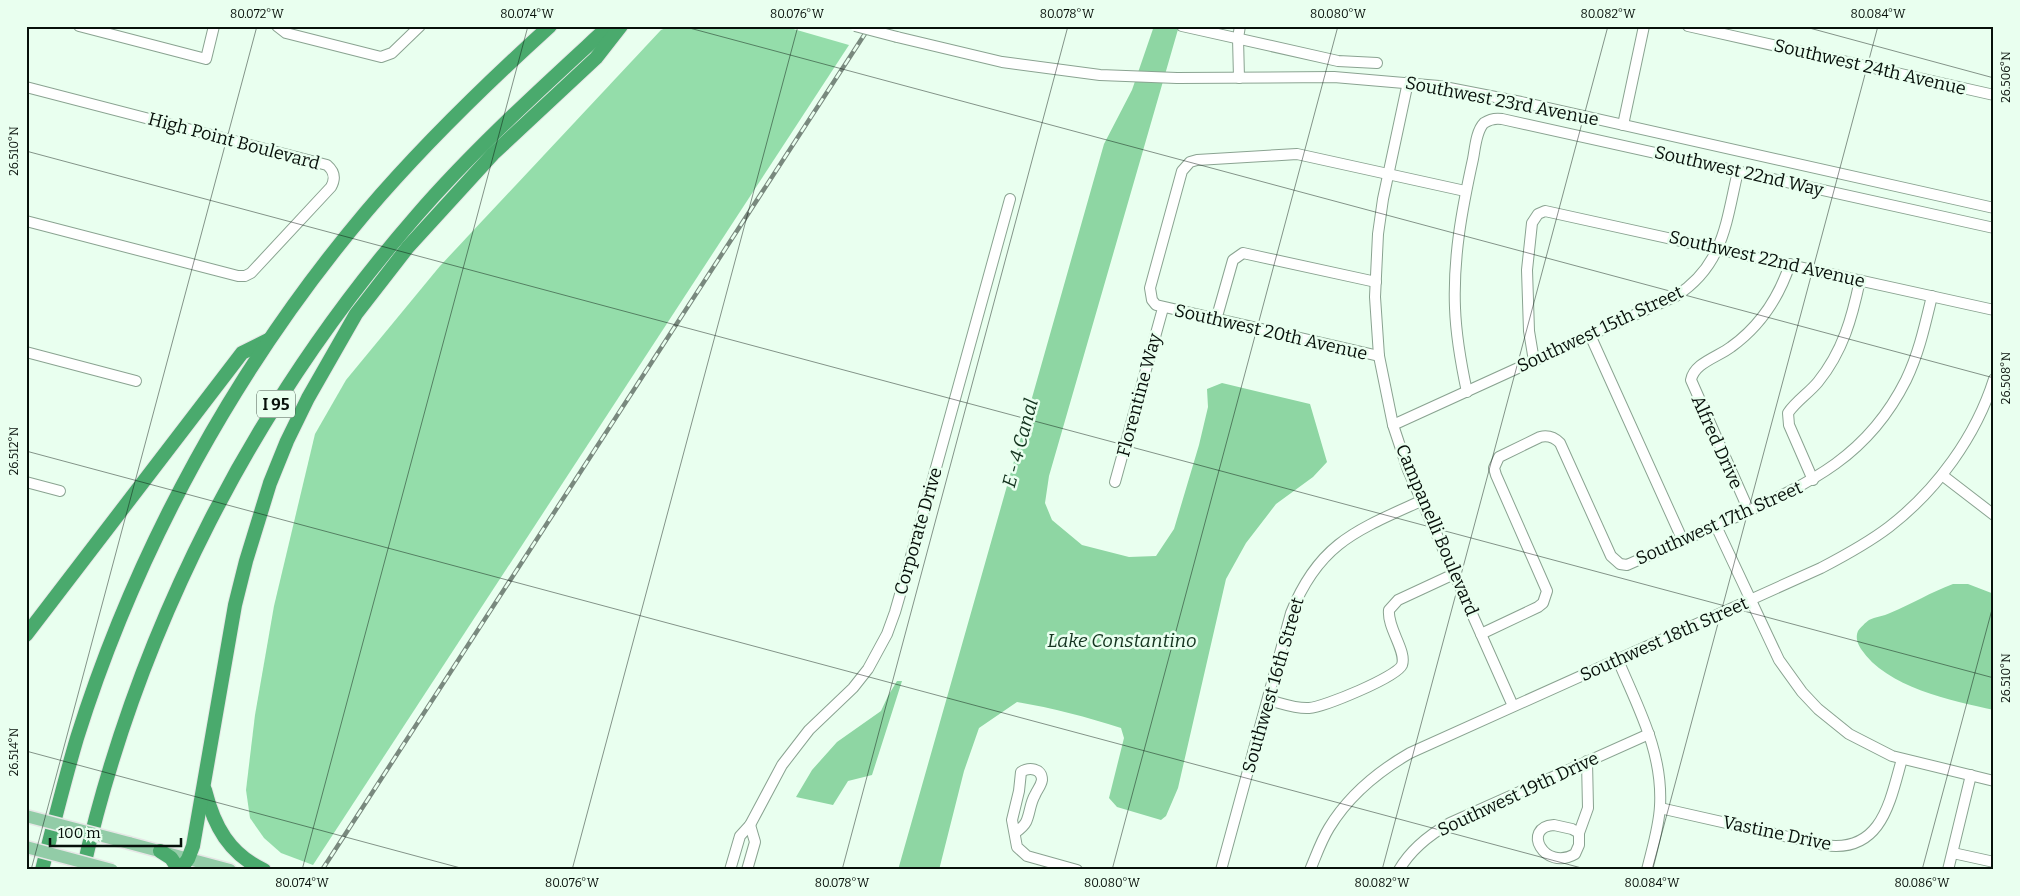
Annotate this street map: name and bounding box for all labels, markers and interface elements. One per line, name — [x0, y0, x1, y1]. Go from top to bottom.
text: 80.072°W — [230, 7, 285, 21]
text: 80.074°W — [500, 7, 555, 21]
text: 80.076°W — [770, 7, 825, 21]
text: 80.078°W — [1040, 7, 1095, 21]
text: 80.080°W — [1310, 7, 1367, 21]
text: 80.082°W — [1580, 7, 1636, 21]
text: 80.084°W — [1850, 7, 1906, 21]
street label: Southwest 24th Avenue — [1772, 34, 1968, 100]
text: 26.506°N — [1999, 51, 2013, 103]
street label: Southwest 23rd Avenue — [1403, 71, 1601, 131]
street label: High Point Boulevard — [146, 108, 323, 175]
text: 26.510°N — [7, 126, 21, 176]
street label: Southwest 22nd Way — [1652, 141, 1826, 201]
street label: Southwest 22nd Avenue — [1667, 226, 1867, 292]
street label: Southwest 15th Street — [1513, 281, 1687, 377]
street label: Southwest 20th Avenue — [1172, 299, 1370, 365]
street label: Florentine Way — [1112, 331, 1166, 459]
text: 26.508°N — [1999, 351, 2013, 404]
road number: I 95 — [257, 390, 295, 418]
street label: Alfred Drive — [1687, 392, 1747, 492]
water label: E - 4 Canal — [997, 396, 1043, 490]
text: 26.512°N — [7, 426, 21, 475]
street label: Campanelli Boulevard — [1391, 441, 1483, 619]
street label: Corporate Drive — [889, 465, 947, 597]
street label: Southwest 17th Street — [1632, 476, 1806, 570]
street label: Southwest 18th Street — [1577, 592, 1752, 686]
street label: Southwest 16th Street — [1237, 594, 1309, 775]
water label: Lake Constantino — [1047, 629, 1197, 652]
text: 26.510°N — [1999, 653, 2013, 703]
text: 26.514°N — [7, 727, 21, 776]
street label: Southwest 19th Drive — [1434, 747, 1602, 841]
street label: Vastine Drive — [1721, 811, 1833, 855]
scale bar — [50, 816, 181, 848]
text: 100 m — [58, 824, 101, 842]
text: 80.074°W — [275, 876, 330, 890]
text: 80.076°W — [545, 876, 600, 890]
text: 80.078°W — [815, 876, 870, 890]
text: 80.080°W — [1084, 876, 1141, 890]
text: 80.082°W — [1354, 876, 1410, 890]
text: 80.084°W — [1624, 876, 1680, 890]
text: 80.086°W — [1894, 876, 1950, 890]

